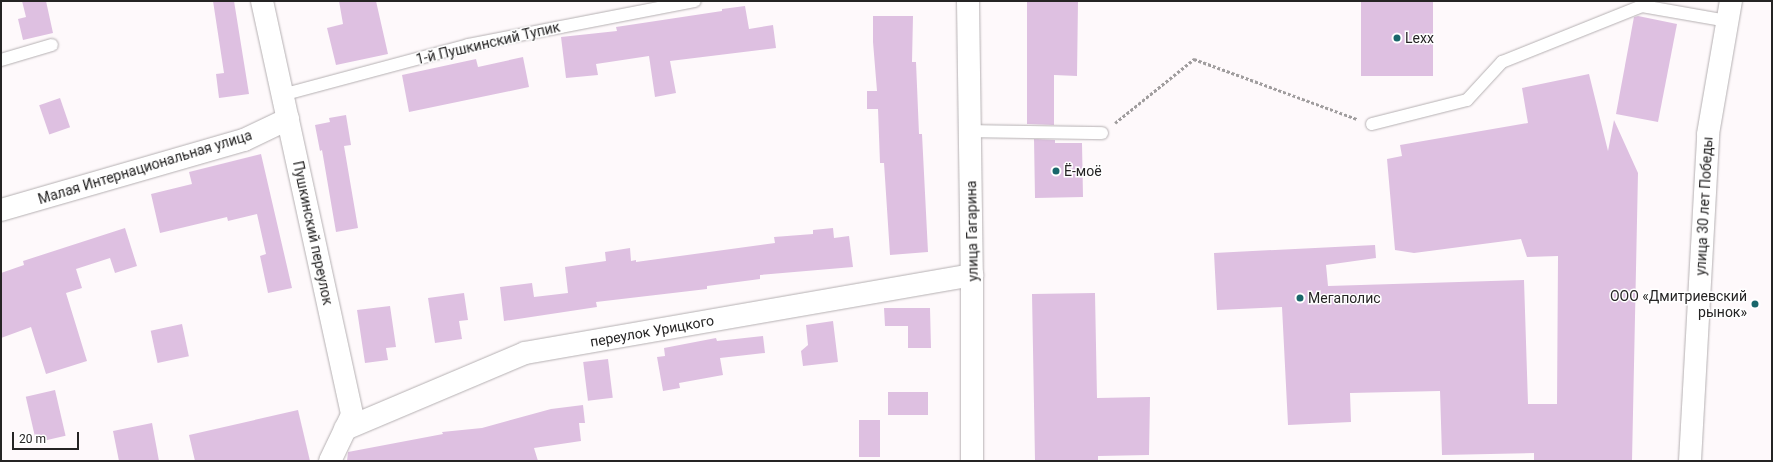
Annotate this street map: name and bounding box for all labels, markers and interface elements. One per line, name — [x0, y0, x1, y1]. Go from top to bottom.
street label: 1-й Пушкинский Тупик — [414, 18, 562, 68]
place label: Lexx — [1405, 30, 1434, 46]
marker: Lexx — [1392, 33, 1402, 43]
street label: Малая Интернациональная улица — [36, 126, 254, 208]
street label: улица 30 лет Победы — [1692, 136, 1716, 276]
street label: Пушкинский переулок — [290, 159, 336, 307]
place label: Ё-моё — [1064, 163, 1102, 179]
marker: Ё-моё — [1051, 166, 1061, 176]
street label: улица Гагарина — [963, 180, 981, 282]
place label: ООО «Дмитриевский рынок» — [1610, 288, 1747, 320]
place label: Мегаполис — [1308, 290, 1381, 306]
marker: Мегаполис — [1295, 293, 1305, 303]
marker: ООО «Дмитриевский рынок» — [1750, 299, 1760, 309]
street label: переулок Урицкого — [589, 312, 715, 350]
scale bar — [14, 424, 81, 450]
text: 20 m — [19, 432, 46, 446]

